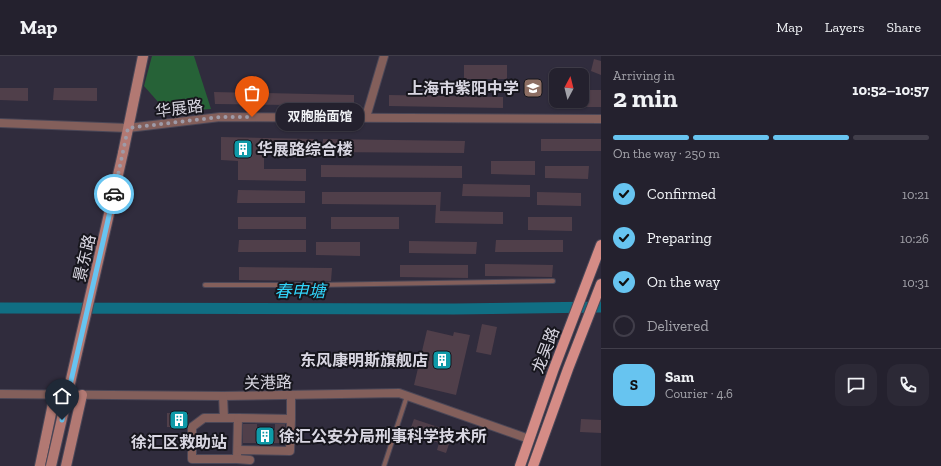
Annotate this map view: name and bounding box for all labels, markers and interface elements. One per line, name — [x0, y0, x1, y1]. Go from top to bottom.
text: Map — [20, 16, 57, 39]
text: Map — [776, 19, 803, 36]
text: Layers — [825, 19, 864, 36]
text: Share — [886, 19, 921, 36]
north arrow — [549, 68, 589, 108]
map controls — [549, 68, 589, 108]
text: Arriving in — [613, 68, 675, 83]
pin — [235, 76, 269, 117]
school or university icon: 上海市紫阳中学 — [522, 77, 544, 99]
place label: 上海市紫阳中学 — [407, 79, 519, 98]
text: 10:52–10:57 — [852, 81, 929, 99]
icon: bag — [241, 82, 263, 104]
text: 2 min — [613, 82, 678, 114]
street label: 华展路 — [154, 96, 204, 121]
callout: 双胞胎面馆 — [276, 103, 364, 131]
text: 双胞胎面馆 — [287, 109, 353, 124]
building icon: 华展路综合楼 — [232, 138, 254, 160]
place label: 华展路综合楼 — [257, 140, 353, 159]
text: On the way · 250 m — [613, 146, 720, 161]
courier — [94, 174, 134, 214]
icon: car — [103, 183, 125, 205]
icon: check — [613, 183, 635, 205]
text: Confirmed — [647, 185, 716, 203]
text: 10:21 — [902, 187, 929, 202]
icon: check — [613, 227, 635, 249]
text: Preparing — [647, 229, 712, 247]
text: 10:26 — [900, 231, 929, 246]
street label: 景东路 — [70, 233, 99, 284]
icon: check — [613, 271, 635, 293]
text: On the way — [647, 273, 720, 291]
text: 10:31 — [902, 275, 929, 290]
water label: 春申塘 — [275, 281, 328, 301]
text: Delivered — [647, 317, 709, 335]
street label: 龙吴路 — [528, 324, 563, 376]
building icon: 东风康明斯旗舰店 — [431, 349, 453, 371]
place label: 东风康明斯旗舰店 — [300, 351, 428, 370]
button: chat — [835, 364, 877, 406]
button: phone — [887, 364, 929, 406]
text: Sam — [665, 368, 694, 386]
street label: 关港路 — [244, 373, 292, 392]
text: S — [630, 376, 638, 394]
pin — [45, 379, 79, 420]
icon: home — [51, 385, 73, 407]
text: Courier · 4.6 — [665, 386, 733, 401]
building icon: 徐汇区救助站 — [168, 409, 190, 431]
building icon: 徐汇公安分局刑事科学技术所 — [254, 425, 276, 447]
place label: 徐汇公安分局刑事科学技术所 — [279, 427, 487, 446]
place label: 徐汇区救助站 — [131, 433, 227, 452]

